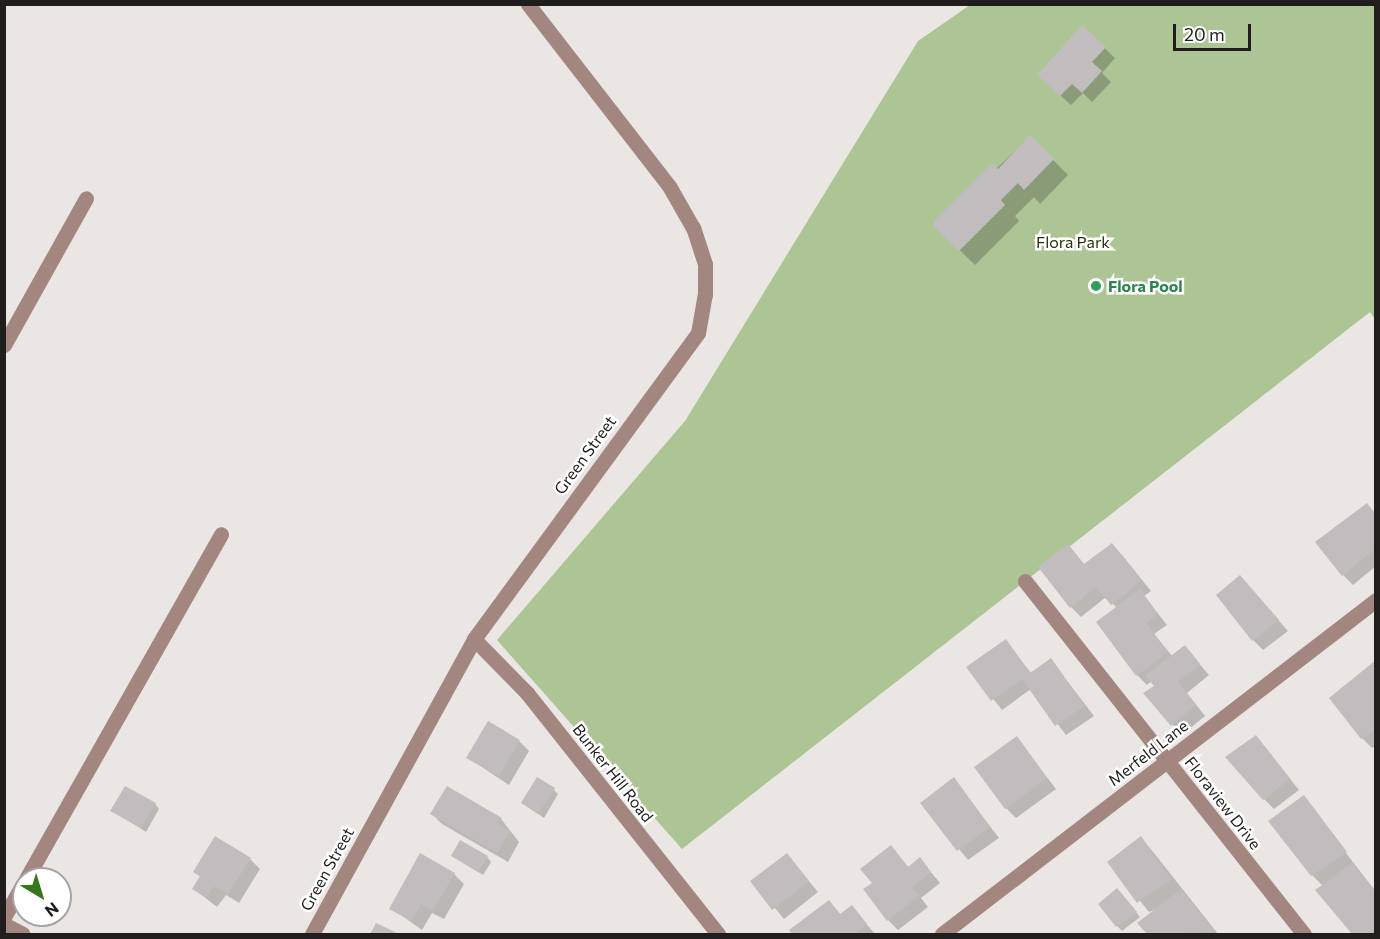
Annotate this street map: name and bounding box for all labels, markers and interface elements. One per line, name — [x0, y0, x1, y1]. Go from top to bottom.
scale bar — [1176, 12, 1254, 50]
text: 20 m — [1184, 23, 1225, 45]
park label: Flora Park — [1036, 232, 1110, 252]
place label: Flora Pool — [1108, 276, 1183, 296]
marker: Flora Pool — [1089, 279, 1103, 293]
street label: Green Street — [550, 412, 620, 498]
street label: Merfeld Lane — [1104, 716, 1192, 790]
street label: Bunker Hill Road — [569, 720, 657, 826]
street label: Floraview Drive — [1181, 753, 1265, 853]
street label: Green Street — [296, 824, 358, 914]
north arrow — [12, 867, 72, 927]
text: N — [42, 899, 63, 921]

